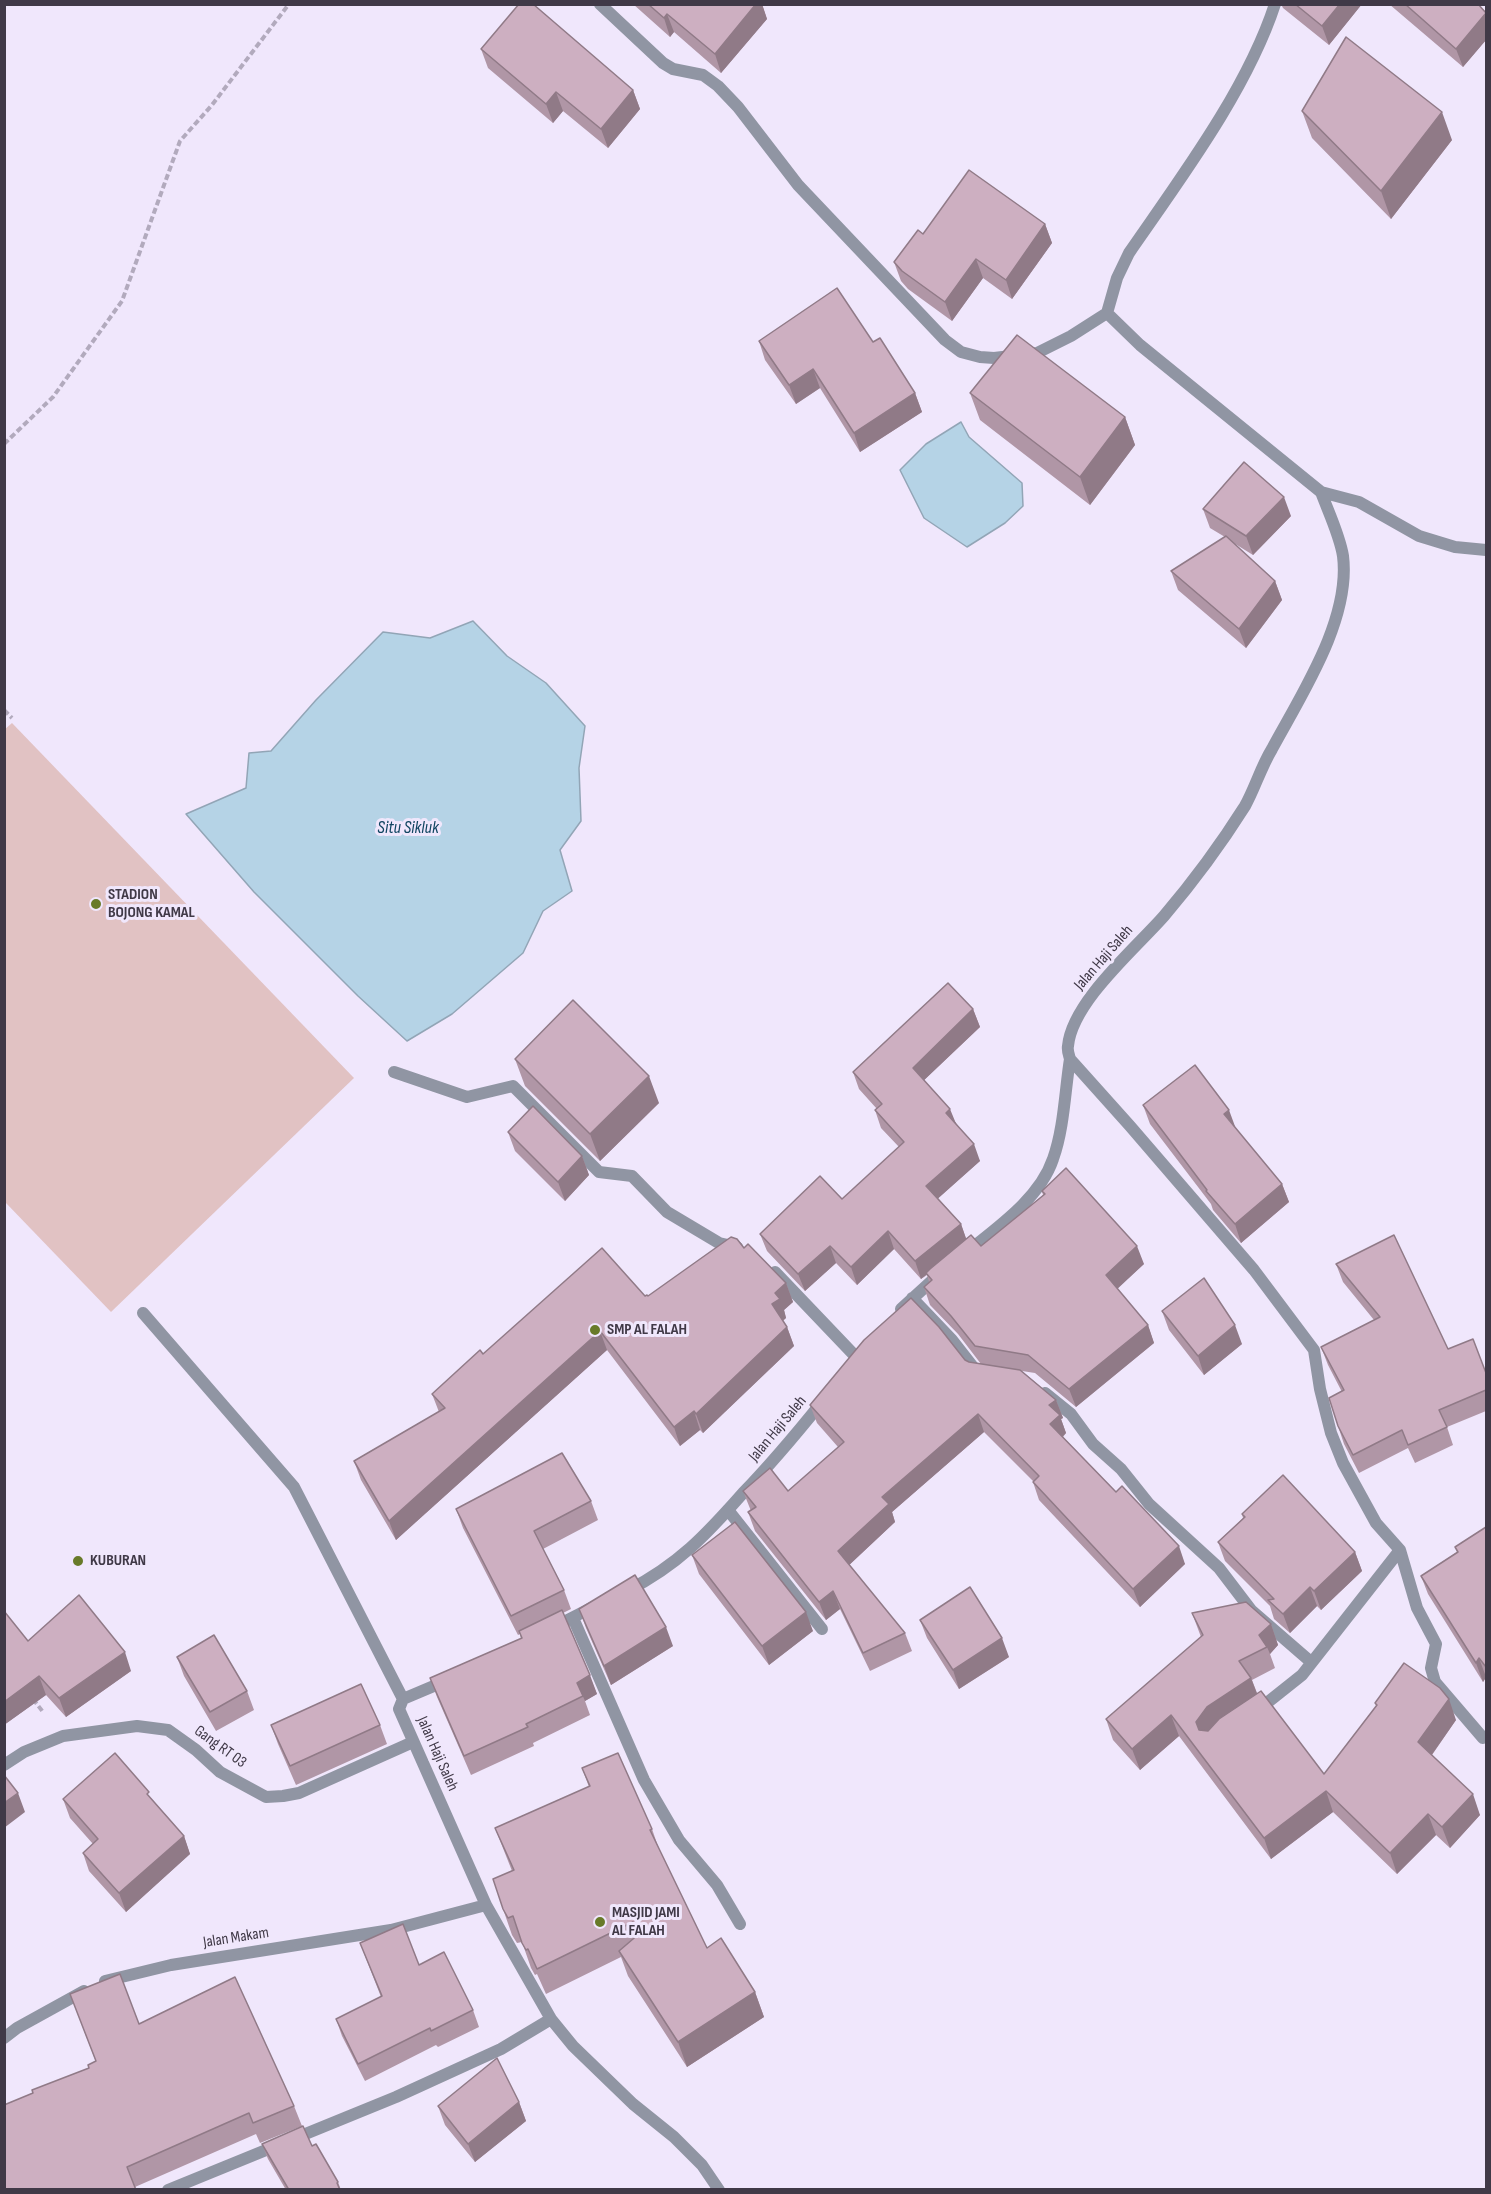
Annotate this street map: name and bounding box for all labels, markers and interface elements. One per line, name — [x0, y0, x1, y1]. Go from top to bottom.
water label: Situ Sikluk — [377, 817, 439, 839]
place label: STADION BOJONG KAMAL — [108, 885, 195, 923]
marker: STADION BOJONG KAMAL — [89, 897, 103, 911]
street label: Jalan Haji Saleh — [1071, 922, 1137, 994]
place label: SMP AL FALAH — [607, 1320, 687, 1340]
marker: SMP AL FALAH — [588, 1323, 602, 1337]
street label: Jalan Haji Saleh — [745, 1392, 811, 1466]
place label: KUBURAN — [90, 1551, 146, 1571]
marker: KUBURAN — [71, 1554, 85, 1568]
street label: Jalan Haji Saleh — [412, 1714, 462, 1794]
street label: Gang RT 03 — [190, 1722, 250, 1772]
place label: MASJID JAMI AL FALAH — [612, 1903, 680, 1941]
marker: MASJID JAMI AL FALAH — [593, 1915, 607, 1929]
street label: Jalan Makam — [202, 1923, 270, 1953]

